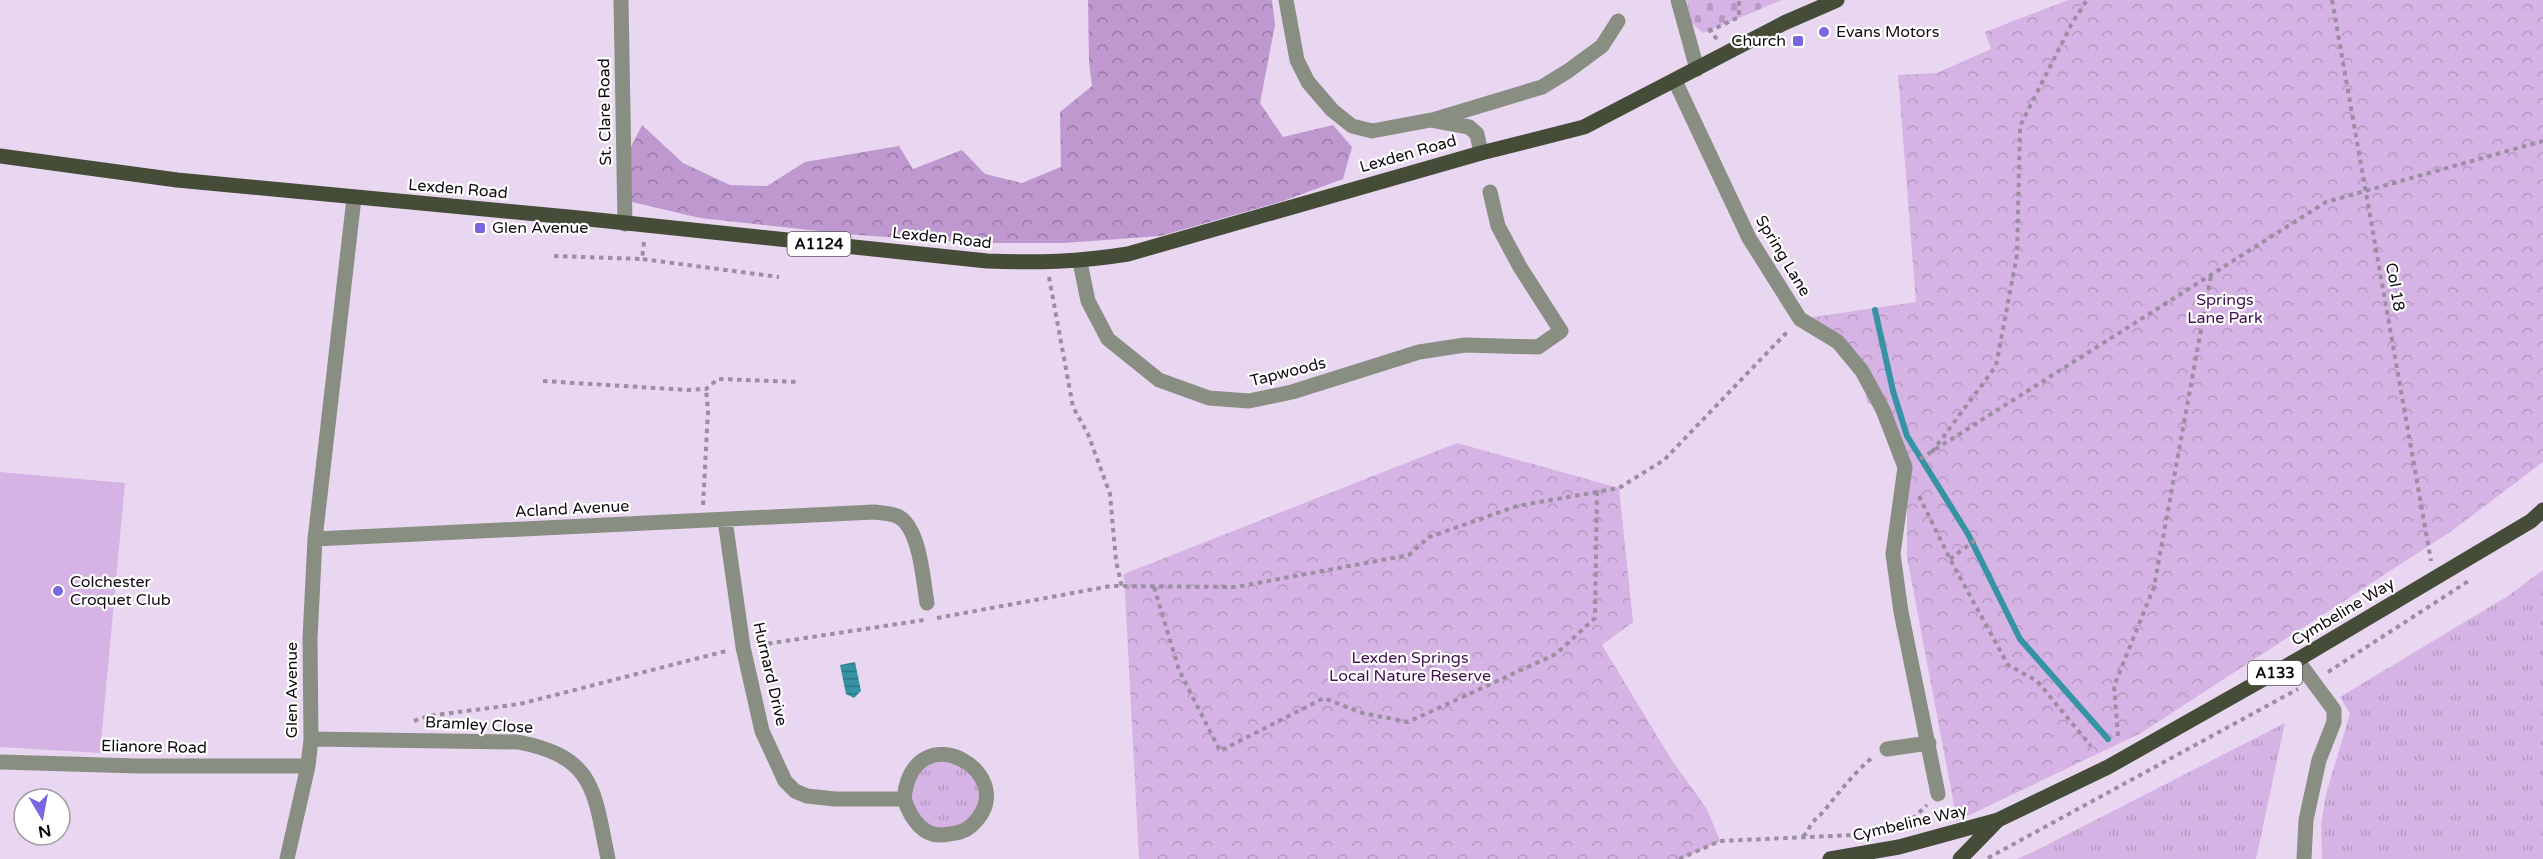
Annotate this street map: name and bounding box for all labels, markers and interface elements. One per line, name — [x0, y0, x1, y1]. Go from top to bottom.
place label: Evans Motors — [1836, 22, 1939, 42]
marker: Evans Motors — [1817, 25, 1831, 39]
place label: Church — [1731, 31, 1786, 51]
marker: Church — [1791, 34, 1805, 48]
street label: St. Clare Road — [594, 58, 616, 166]
street label: Lexden Road — [1357, 131, 1459, 177]
street label: Lexden Road — [407, 175, 509, 203]
street label: Spring Lane — [1751, 212, 1815, 300]
place label: Glen Avenue — [492, 218, 588, 238]
marker: Glen Avenue — [473, 221, 487, 235]
street label: Lexden Road — [891, 223, 993, 253]
road number: A1124 — [788, 232, 850, 256]
street label: Col 18 — [2381, 261, 2409, 313]
park label: Springs Lane Park — [2187, 290, 2263, 328]
street label: Tapwoods — [1248, 353, 1328, 391]
street label: Acland Avenue — [514, 496, 630, 522]
place label: Colchester Croquet Club — [70, 572, 171, 610]
street label: Cymbeline Way — [2288, 573, 2398, 651]
marker: Colchester Croquet Club — [51, 584, 65, 598]
street label: Hurnard Drive — [748, 620, 792, 728]
street label: Glen Avenue — [282, 642, 302, 738]
park label: Lexden Springs Local Nature Reserve — [1329, 648, 1491, 686]
road number: A133 — [2248, 661, 2302, 685]
street label: Bramley Close — [425, 712, 533, 738]
street label: Elianore Road — [101, 736, 207, 758]
north arrow — [12, 787, 72, 847]
street label: Cymbeline Way — [1851, 800, 1969, 846]
text: N — [36, 820, 52, 842]

